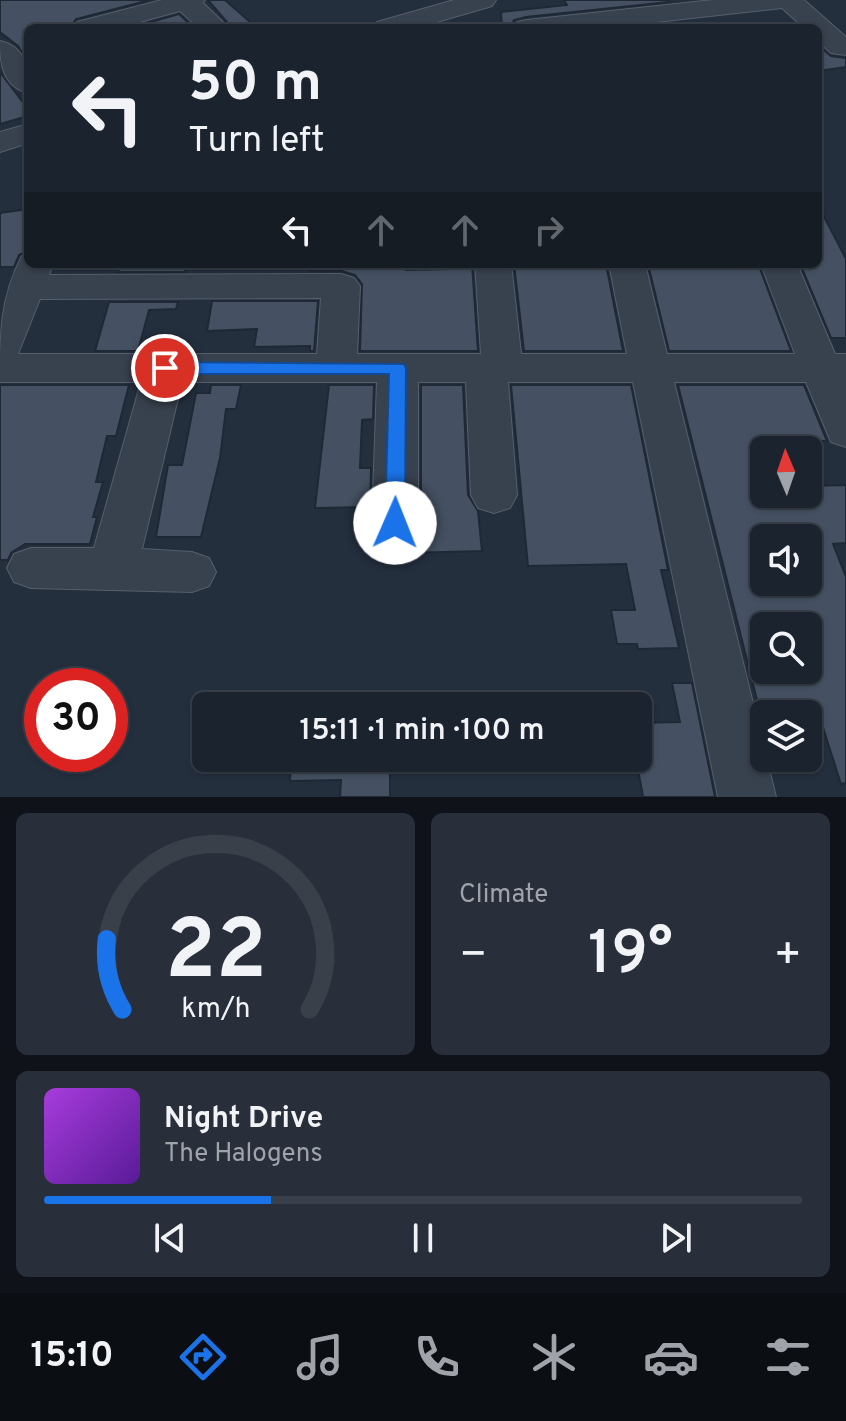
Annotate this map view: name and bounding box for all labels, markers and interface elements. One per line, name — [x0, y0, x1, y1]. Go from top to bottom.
text: 50 m — [188, 50, 322, 120]
icon: left — [56, 56, 160, 160]
text: Turn left — [188, 119, 325, 165]
icon: left — [275, 208, 319, 252]
icon: ahead — [359, 208, 403, 252]
icon: ahead — [443, 208, 487, 252]
icon: right — [527, 208, 571, 252]
pin — [131, 334, 199, 402]
icon: arrive — [143, 346, 187, 390]
north arrow — [750, 436, 822, 508]
map controls — [750, 436, 822, 772]
position arrow — [353, 481, 437, 565]
button: sound — [750, 524, 822, 596]
button: search — [750, 612, 822, 684]
speed limit sign: 30 — [24, 668, 128, 772]
button: layers — [750, 700, 822, 772]
text: 15:11 · 1 min · 100 m — [299, 713, 545, 750]
text: Climate — [459, 879, 548, 912]
text: 22 — [165, 903, 266, 1008]
text: 19° — [588, 919, 673, 995]
text: − — [459, 929, 487, 985]
text: + — [774, 929, 802, 985]
text: km/h — [181, 992, 250, 1028]
text: Night Drive — [164, 1101, 323, 1138]
text: The Halogens — [164, 1138, 323, 1171]
icon: previous — [148, 1216, 192, 1260]
icon: pause — [401, 1216, 445, 1260]
icon: next — [654, 1216, 698, 1260]
icon: directions — [175, 1329, 231, 1385]
icon: music — [292, 1329, 348, 1385]
icon: phone — [409, 1329, 465, 1385]
icon: climate — [526, 1329, 582, 1385]
icon: car — [643, 1329, 699, 1385]
icon: filters — [760, 1329, 816, 1385]
text: 15:10 — [30, 1334, 114, 1380]

